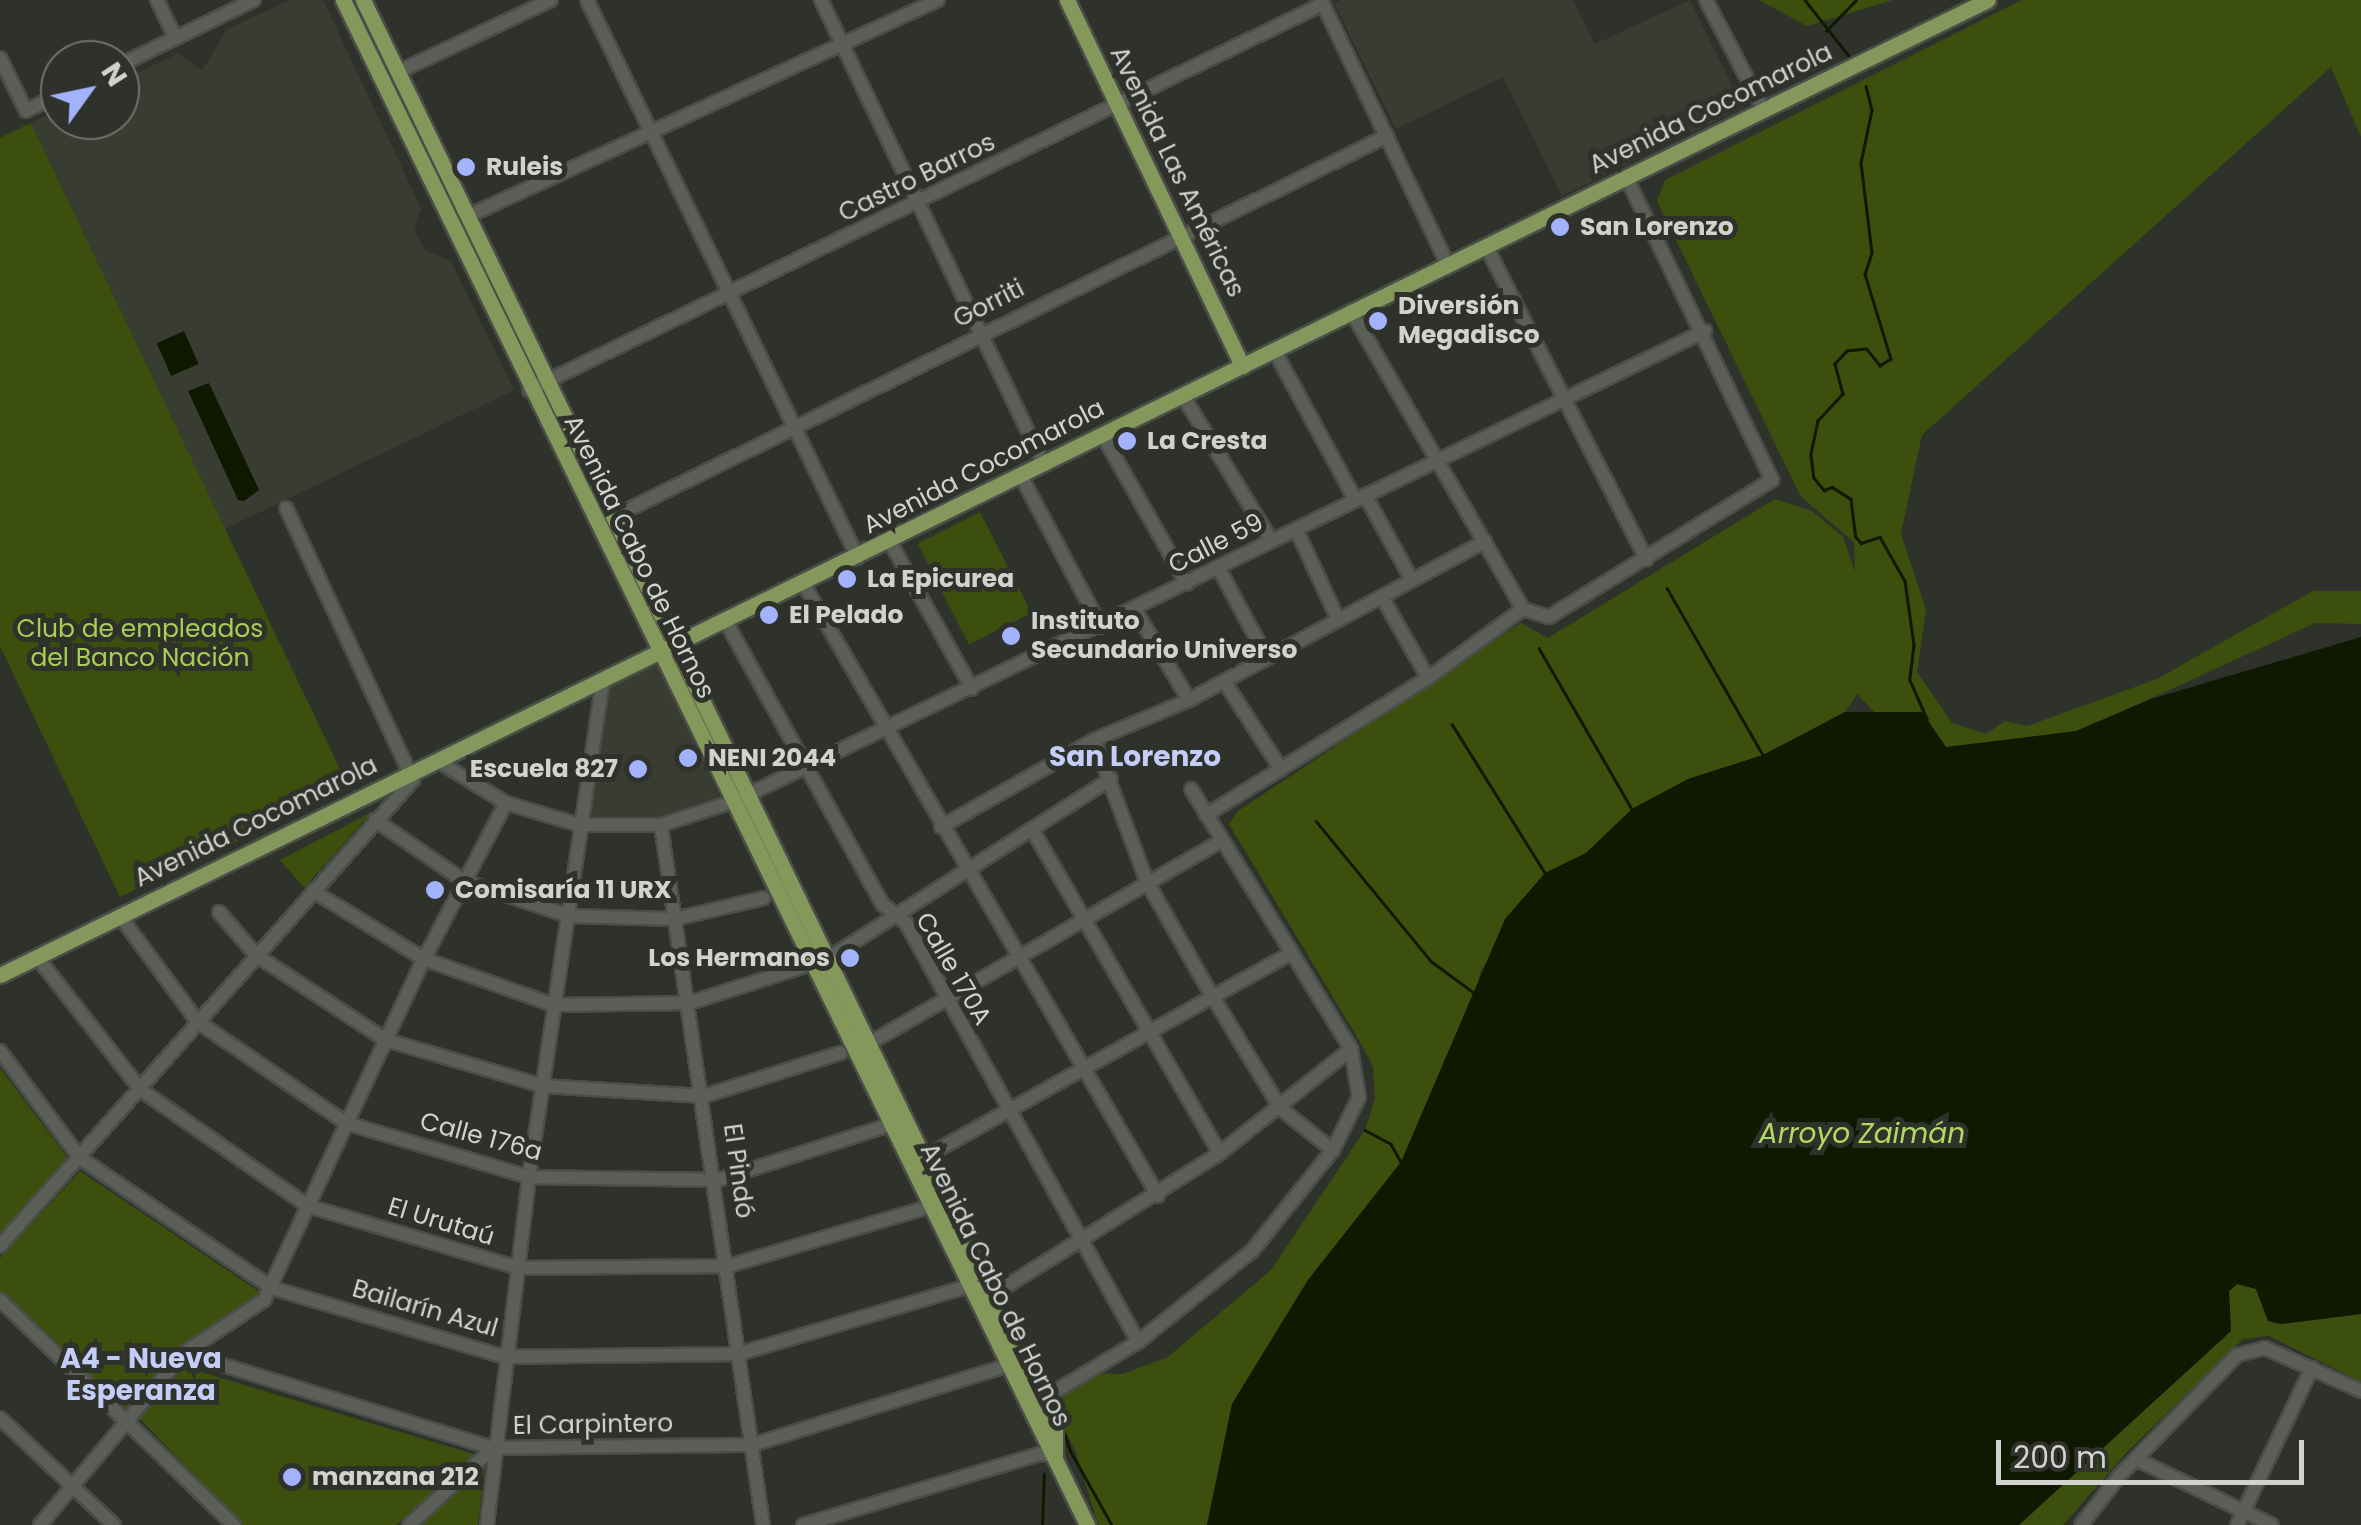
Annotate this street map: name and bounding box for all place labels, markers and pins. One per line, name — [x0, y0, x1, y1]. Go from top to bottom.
place label: Ruleis — [486, 152, 563, 182]
marker: Ruleis — [455, 156, 477, 178]
place label: San Lorenzo — [1580, 212, 1734, 242]
marker: San Lorenzo — [1549, 216, 1571, 238]
place label: Diversión Megadisco — [1398, 292, 1540, 351]
marker: Diversión Megadisco — [1367, 310, 1389, 332]
place label: La Cresta — [1147, 426, 1267, 456]
marker: La Cresta — [1116, 430, 1138, 452]
place label: La Epicurea — [867, 564, 1014, 594]
marker: La Epicurea — [836, 568, 858, 590]
place label: El Pelado — [789, 600, 903, 630]
marker: El Pelado — [758, 604, 780, 626]
place label: Instituto Secundario Universo — [1031, 607, 1297, 666]
marker: Instituto Secundario Universo — [1000, 625, 1022, 647]
place label: NENI 2044 — [708, 743, 836, 773]
marker: NENI 2044 — [677, 747, 699, 769]
place label: Escuela 827 — [470, 754, 618, 784]
marker: Escuela 827 — [627, 758, 649, 780]
place label: Comisaría 11 URX — [455, 875, 672, 905]
marker: Comisaría 11 URX — [424, 879, 446, 901]
place label: Los Hermanos — [648, 943, 830, 973]
marker: Los Hermanos — [839, 947, 861, 969]
place label: manzana 212 — [312, 1462, 479, 1492]
marker: manzana 212 — [281, 1466, 303, 1488]

